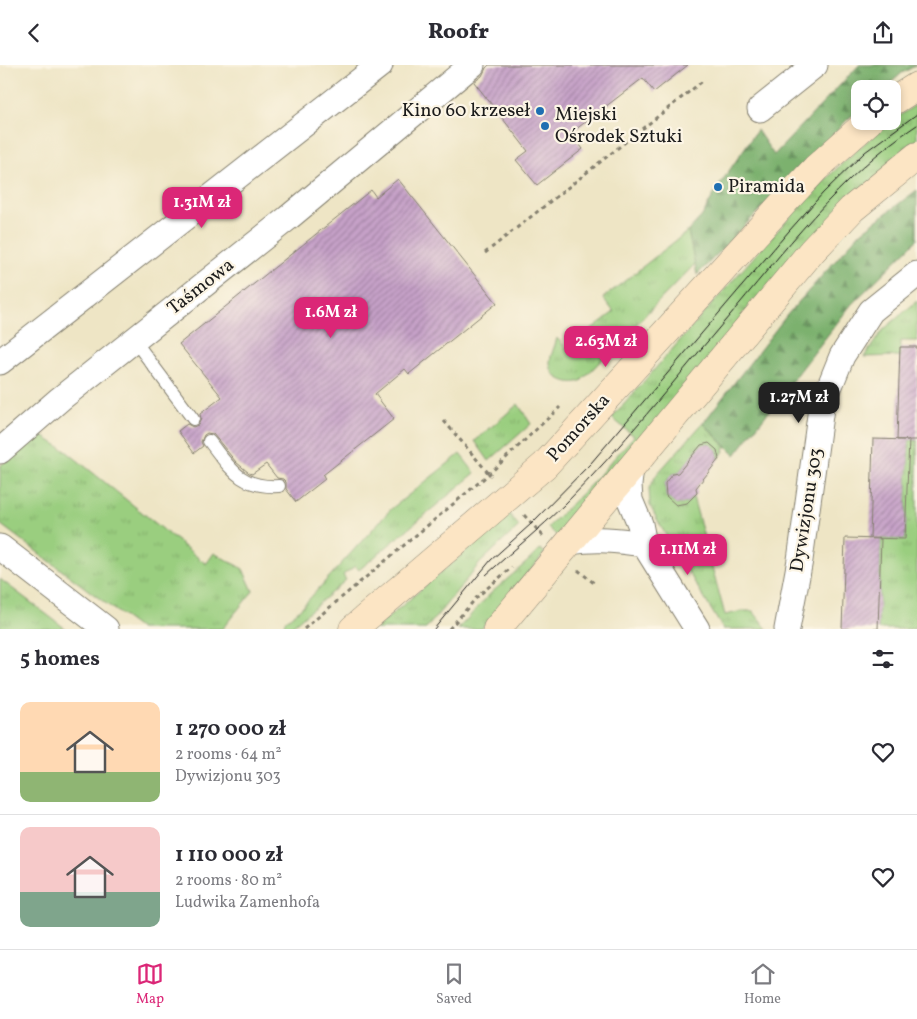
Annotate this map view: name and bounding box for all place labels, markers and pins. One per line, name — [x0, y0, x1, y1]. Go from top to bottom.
place label: Kino 60 krzeseł — [402, 98, 530, 124]
place label: Miejski Ośrodek Sztuki — [555, 102, 683, 150]
marker: Kino 60 krzeseł — [534, 105, 546, 117]
marker: Miejski Ośrodek Sztuki — [539, 120, 551, 132]
place label: Piramida — [728, 174, 805, 200]
marker: Piramida — [712, 181, 724, 193]
pin: 1.31M zł — [150, 186, 254, 229]
pin: 1.6M zł — [285, 297, 377, 339]
pin: 2.63M zł — [554, 325, 658, 368]
pin: 1.27M zł — [747, 381, 851, 424]
pin: 1.11M zł — [636, 533, 740, 576]

